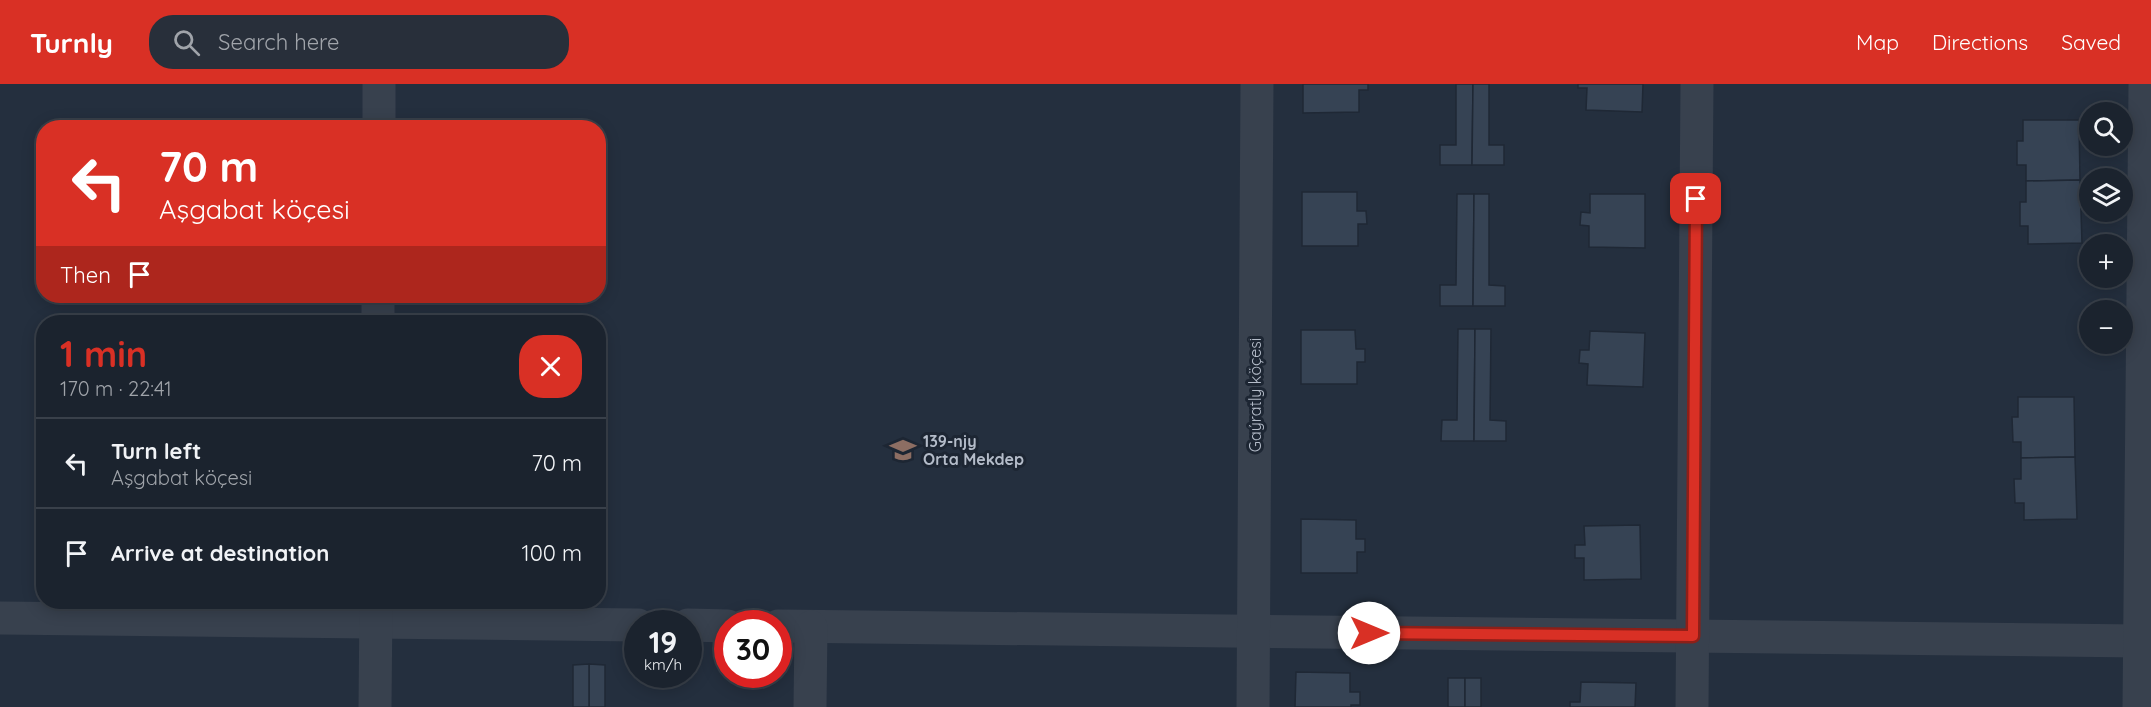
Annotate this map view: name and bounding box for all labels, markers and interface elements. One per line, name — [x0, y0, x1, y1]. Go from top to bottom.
search box — [149, 15, 569, 69]
text: Turnly — [30, 25, 113, 60]
icon: search — [170, 26, 203, 59]
text: Search here — [218, 28, 339, 56]
text: Map — [1856, 29, 1899, 55]
text: Directions — [1932, 29, 2028, 55]
text: Saved — [2061, 29, 2121, 55]
map controls — [2079, 102, 2133, 354]
button: search — [2079, 102, 2133, 156]
text: 70 m — [159, 140, 258, 193]
icon: left — [60, 144, 138, 222]
button: layers — [2079, 168, 2133, 222]
pin — [1670, 173, 1721, 224]
icon: arrive — [1679, 182, 1712, 215]
text: Aşgabat köçesi — [159, 192, 350, 226]
button: + — [2079, 234, 2133, 288]
icon: arrive — [123, 258, 156, 291]
text: Then — [60, 261, 111, 289]
button: − — [2079, 300, 2133, 354]
text: 1 min — [60, 331, 147, 376]
button: close — [519, 335, 582, 398]
street label: Gaýratly köçesi — [1245, 338, 1265, 452]
text: 170 m · 22:41 — [60, 376, 172, 401]
place label: 139-njy Orta Mekdep — [923, 431, 1024, 469]
school or university icon: 139-njy Orta Mekdep — [888, 435, 918, 465]
text: Turn left — [111, 437, 201, 465]
icon: left — [60, 447, 93, 480]
text: 70 m — [532, 449, 582, 477]
text: Aşgabat köçesi — [111, 465, 252, 490]
icon: arrive — [60, 537, 93, 570]
text: Arrive at destination — [111, 539, 329, 567]
text: 100 m — [522, 539, 582, 567]
position arrow — [1337, 601, 1401, 665]
speed limit sign: 30 — [714, 610, 792, 688]
text: 19 — [649, 623, 677, 661]
text: km/h — [644, 655, 682, 674]

